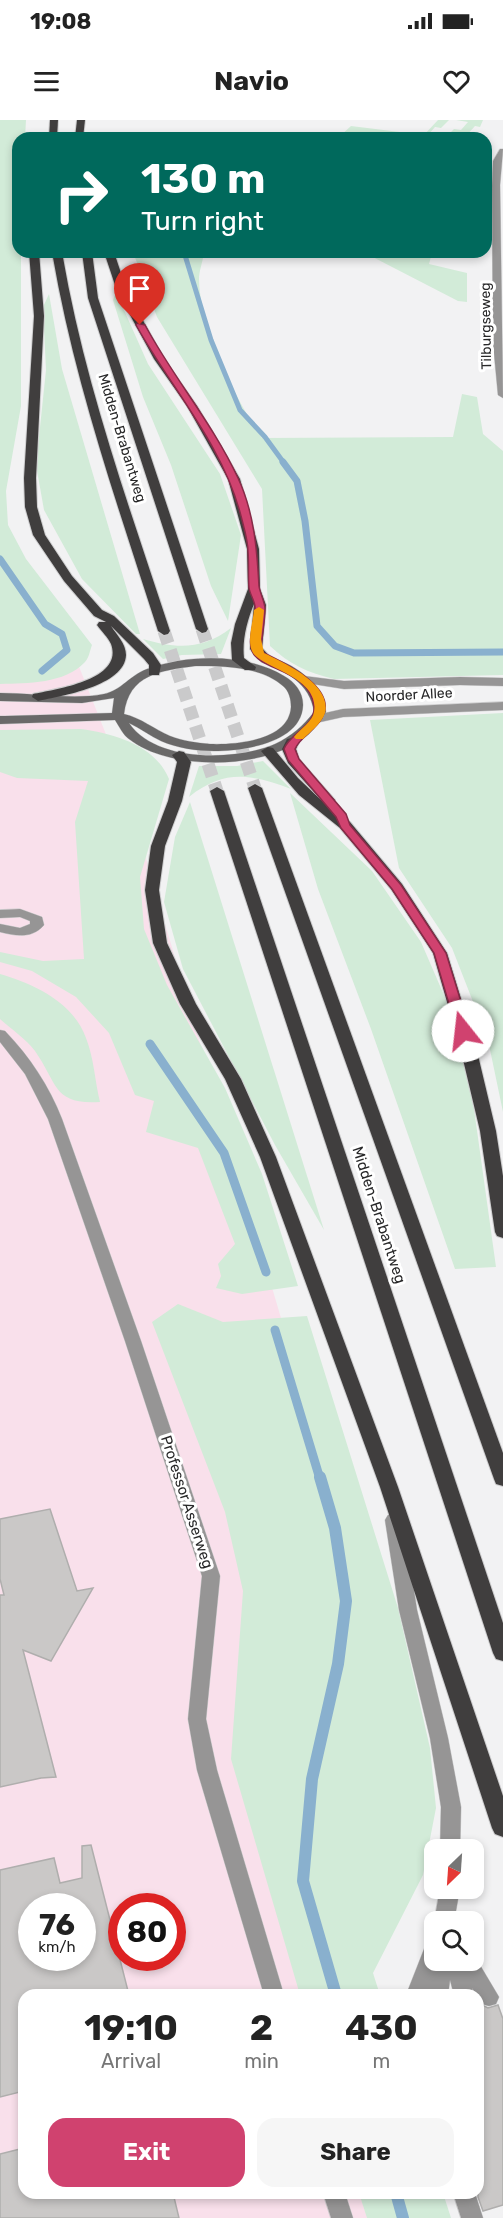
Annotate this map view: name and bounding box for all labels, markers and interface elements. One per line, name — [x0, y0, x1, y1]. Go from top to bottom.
text: 19:08 — [30, 8, 91, 35]
icon: menu — [30, 65, 63, 98]
text: Navio — [214, 65, 289, 97]
icon: heart — [440, 65, 473, 98]
text: 130 m — [141, 154, 266, 204]
icon: right — [42, 156, 120, 234]
text: Turn right — [141, 205, 264, 237]
pin — [114, 263, 165, 325]
icon: arrive — [123, 272, 156, 305]
street label: Tilburgseweg — [477, 282, 495, 370]
street label: Midden-Brabantweg — [94, 372, 150, 504]
street label: Noorder Allee — [365, 684, 453, 706]
position arrow — [431, 999, 495, 1063]
street label: Midden-Brabantweg — [348, 1144, 410, 1286]
street label: Professor Asserweg — [157, 1433, 217, 1571]
north arrow — [424, 1839, 484, 1899]
map controls — [424, 1839, 484, 1971]
speed limit sign: 80 — [108, 1893, 186, 1971]
text: 76 — [39, 1907, 75, 1943]
button: search — [424, 1911, 484, 1971]
text: km/h — [38, 1938, 76, 1956]
text: 19:10 — [84, 2006, 178, 2049]
text: 2 — [250, 2006, 273, 2049]
text: 430 — [345, 2006, 418, 2049]
text: Arrival — [101, 2049, 161, 2073]
text: min — [244, 2049, 279, 2073]
text: m — [373, 2049, 390, 2073]
button: Exit — [48, 2118, 245, 2187]
button: Share — [257, 2118, 454, 2187]

